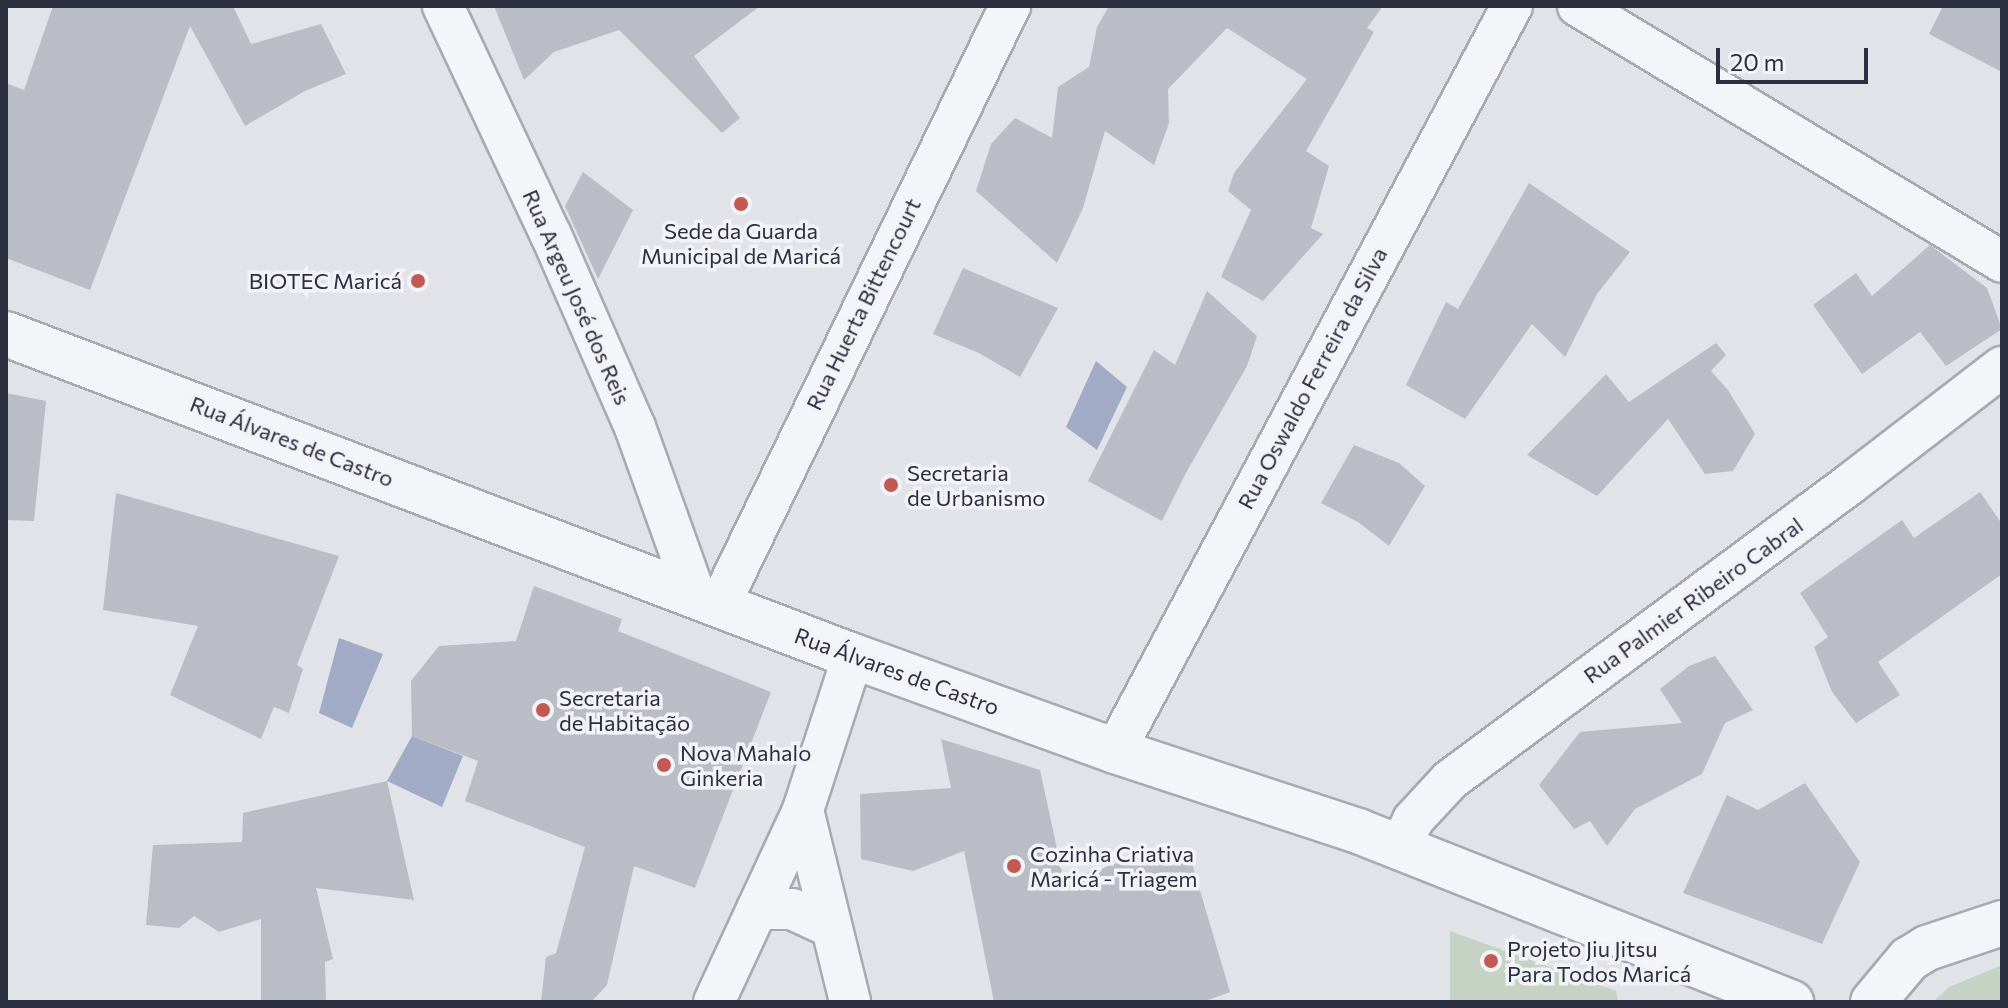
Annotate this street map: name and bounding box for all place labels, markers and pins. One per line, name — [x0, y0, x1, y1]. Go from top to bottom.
marker: Sede da Guarda Municipal de Maricá — [732, 195, 750, 213]
place label: Sede da Guarda Municipal de Maricá — [641, 217, 841, 268]
place label: BIOTEC Maricá — [249, 268, 402, 294]
marker: BIOTEC Maricá — [409, 272, 427, 290]
place label: Secretaria de Urbanismo — [907, 459, 1046, 510]
marker: Secretaria de Urbanismo — [882, 476, 900, 494]
place label: Secretaria de Habitação — [559, 684, 690, 736]
marker: Secretaria de Habitação — [534, 701, 552, 719]
place label: Nova Mahalo Ginkeria — [680, 739, 811, 790]
marker: Nova Mahalo Ginkeria — [655, 756, 673, 774]
place label: Cozinha Criativa Maricá - Triagem — [1030, 840, 1198, 892]
marker: Cozinha Criativa Maricá - Triagem — [1005, 857, 1023, 875]
place label: Projeto Jiu Jitsu Para Todos Maricá — [1507, 935, 1691, 986]
marker: Projeto Jiu Jitsu Para Todos Maricá — [1482, 952, 1500, 970]

